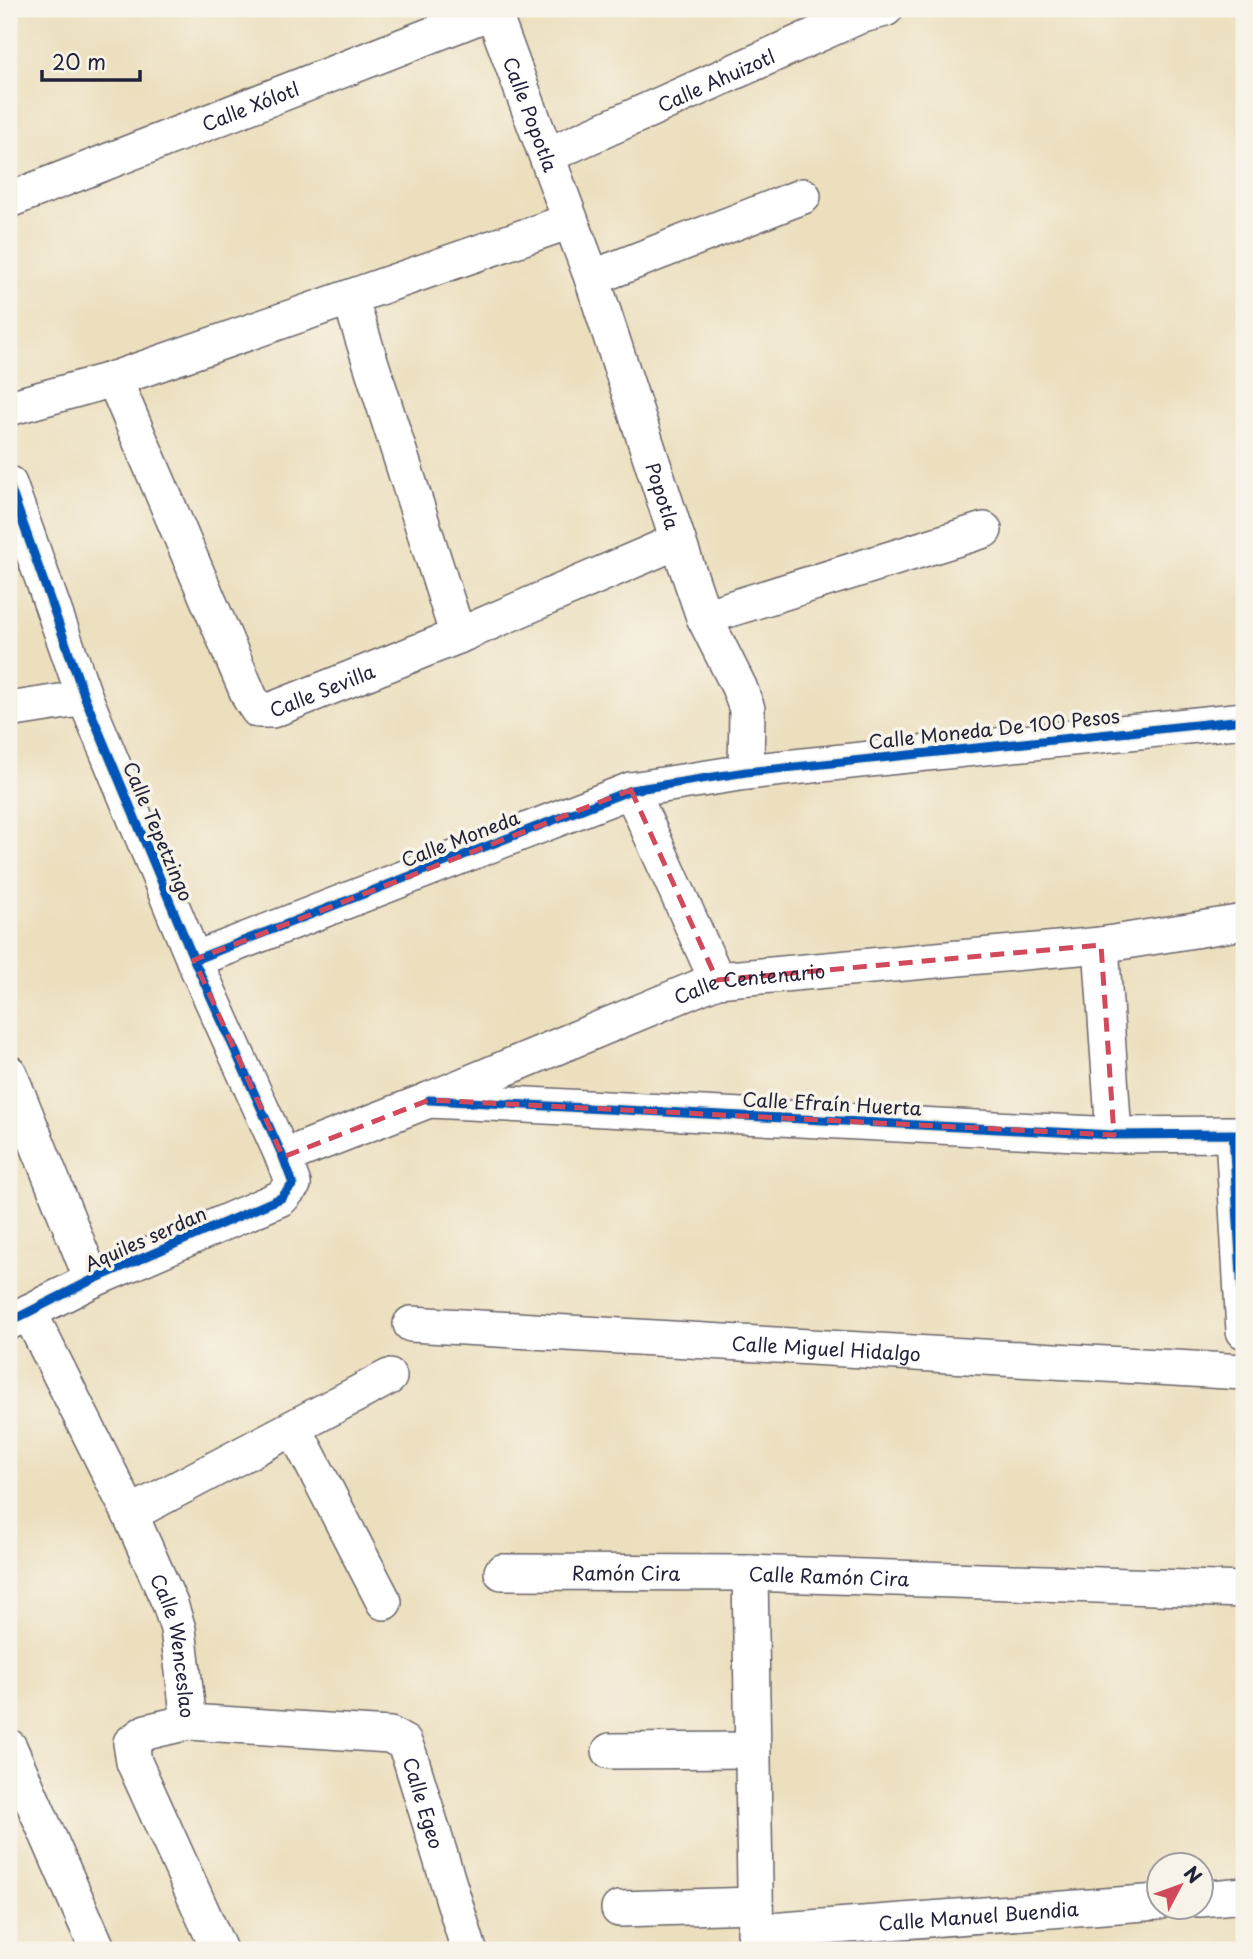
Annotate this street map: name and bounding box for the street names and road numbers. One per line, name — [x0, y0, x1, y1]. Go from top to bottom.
street label: Calle Ahuizotl — [653, 41, 779, 118]
street label: Calle Popotla — [497, 52, 565, 176]
street label: Calle Xólotl — [197, 74, 303, 137]
street label: Popotla — [639, 459, 687, 533]
street label: Calle Sevilla — [265, 656, 379, 724]
street label: Calle Moneda De 100 Pesos — [867, 701, 1121, 755]
street label: Calle Tepetzingo — [117, 757, 201, 905]
street label: Calle Moneda — [397, 802, 524, 873]
street label: Calle Centenario — [669, 956, 826, 1011]
street label: Calle Efraín Huerta — [742, 1084, 922, 1122]
street label: Aquiles serdan — [79, 1199, 211, 1277]
street label: Calle Miguel Hidalgo — [731, 1329, 922, 1367]
street label: Ramón Cira — [572, 1558, 680, 1587]
street label: Calle Ramón Cira — [748, 1559, 910, 1592]
street label: Calle Wenceslao — [144, 1569, 202, 1719]
street label: Calle Egeo — [397, 1754, 451, 1852]
street label: Calle Manuel Buendia — [877, 1894, 1079, 1937]

